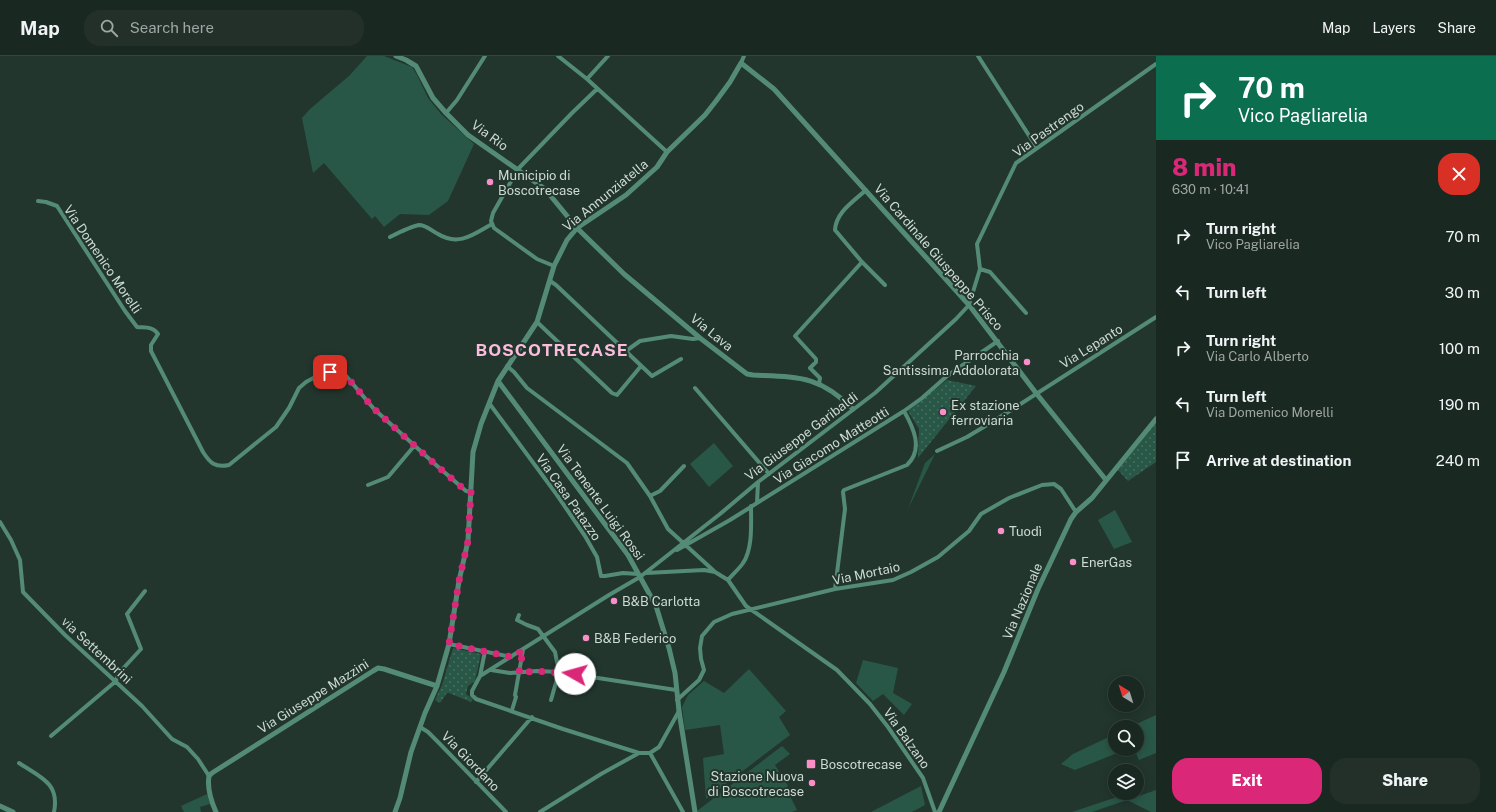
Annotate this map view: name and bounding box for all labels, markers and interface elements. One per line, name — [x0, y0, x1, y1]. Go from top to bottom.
search box — [84, 10, 364, 46]
text: Map — [20, 17, 60, 39]
icon: search — [98, 17, 120, 39]
text: Search here — [130, 19, 214, 36]
text: Map — [1322, 20, 1350, 36]
text: Layers — [1372, 20, 1416, 36]
text: Share — [1438, 20, 1476, 36]
text: 70 m — [1238, 71, 1305, 104]
icon: right — [1172, 72, 1224, 124]
street label: Via Pastrengo — [1010, 99, 1087, 160]
text: Vico Pagliarelia — [1238, 105, 1368, 126]
street label: Via Rio — [468, 117, 511, 154]
text: 8 min — [1172, 153, 1236, 181]
button: close — [1438, 153, 1480, 195]
street label: Via Annunziatella — [560, 156, 651, 234]
place label: Municipio di Boscotrecase — [498, 168, 580, 198]
marker: Municipio di Boscotrecase — [485, 177, 495, 187]
street label: Via Cardinale Giuspeppe Prisco — [871, 181, 1006, 333]
text: 630 m · 10:41 — [1172, 182, 1249, 197]
street label: Via Domenico Morelli — [61, 202, 144, 316]
text: Turn right — [1206, 220, 1276, 237]
icon: right — [1172, 225, 1194, 247]
text: 70 m — [1445, 228, 1480, 245]
text: Vico Pagliarelia — [1206, 237, 1300, 252]
icon: left — [1172, 281, 1194, 303]
text: Turn left — [1206, 284, 1267, 301]
text: 30 m — [1445, 284, 1480, 301]
street label: Via Lava — [687, 311, 736, 354]
street label: Via Lepanto — [1057, 321, 1125, 372]
text: Turn right — [1206, 332, 1276, 349]
icon: right — [1172, 337, 1194, 359]
district label: BOSCOTRECASE — [476, 340, 628, 360]
text: 100 m — [1439, 340, 1480, 357]
place label: Parrocchia Santissima Addolorata — [883, 348, 1019, 378]
text: Via Carlo Alberto — [1206, 349, 1309, 364]
pin — [313, 355, 347, 389]
marker: Parrocchia Santissima Addolorata — [1022, 357, 1032, 367]
icon: arrive — [319, 361, 341, 383]
text: Turn left — [1206, 388, 1267, 405]
street label: Via Giuseppe Garibaldi — [742, 389, 861, 484]
icon: left — [1172, 393, 1194, 415]
text: 190 m — [1439, 396, 1480, 413]
place label: Ex stazione ferroviaria — [951, 398, 1020, 428]
street label: Via Giacomo Matteotti — [771, 404, 892, 487]
text: Via Domenico Morelli — [1206, 405, 1333, 420]
marker: Ex stazione ferroviaria — [938, 407, 948, 417]
street label: Via Tenente Luigi Rossi — [554, 442, 648, 563]
icon: arrive — [1172, 449, 1194, 471]
street label: Via Casa Patazzo — [533, 451, 604, 544]
text: Arrive at destination — [1206, 452, 1351, 469]
text: 240 m — [1436, 452, 1480, 469]
place label: Tuodì — [1009, 524, 1042, 539]
marker: Tuodì — [996, 526, 1006, 536]
place label: EnerGas — [1081, 555, 1132, 570]
marker: EnerGas — [1068, 557, 1078, 567]
street label: Via Mortaio — [831, 559, 901, 588]
street label: Via Nazionale — [1000, 561, 1045, 642]
place label: B&B Carlotta — [622, 594, 700, 609]
marker: B&B Carlotta — [609, 596, 619, 606]
street label: via Settembrini — [58, 614, 135, 687]
place label: B&B Federico — [594, 631, 676, 646]
marker: B&B Federico — [581, 633, 591, 643]
position arrow — [554, 653, 596, 695]
street label: Via Giuseppe Mazzini — [255, 656, 371, 737]
north arrow — [1108, 676, 1144, 712]
map controls — [1108, 676, 1144, 800]
street label: Via Balzano — [880, 705, 933, 772]
button: search — [1108, 720, 1144, 756]
street label: Via Giordano — [438, 728, 503, 794]
place label: Boscotrecase — [820, 757, 902, 772]
marker: Boscotrecase — [805, 758, 817, 770]
button: Exit — [1172, 758, 1322, 804]
button: Share — [1330, 758, 1480, 804]
button: layers — [1108, 764, 1144, 800]
place label: Stazione Nuova di Boscotrecase — [708, 769, 804, 799]
marker: Stazione Nuova di Boscotrecase — [807, 778, 817, 788]

